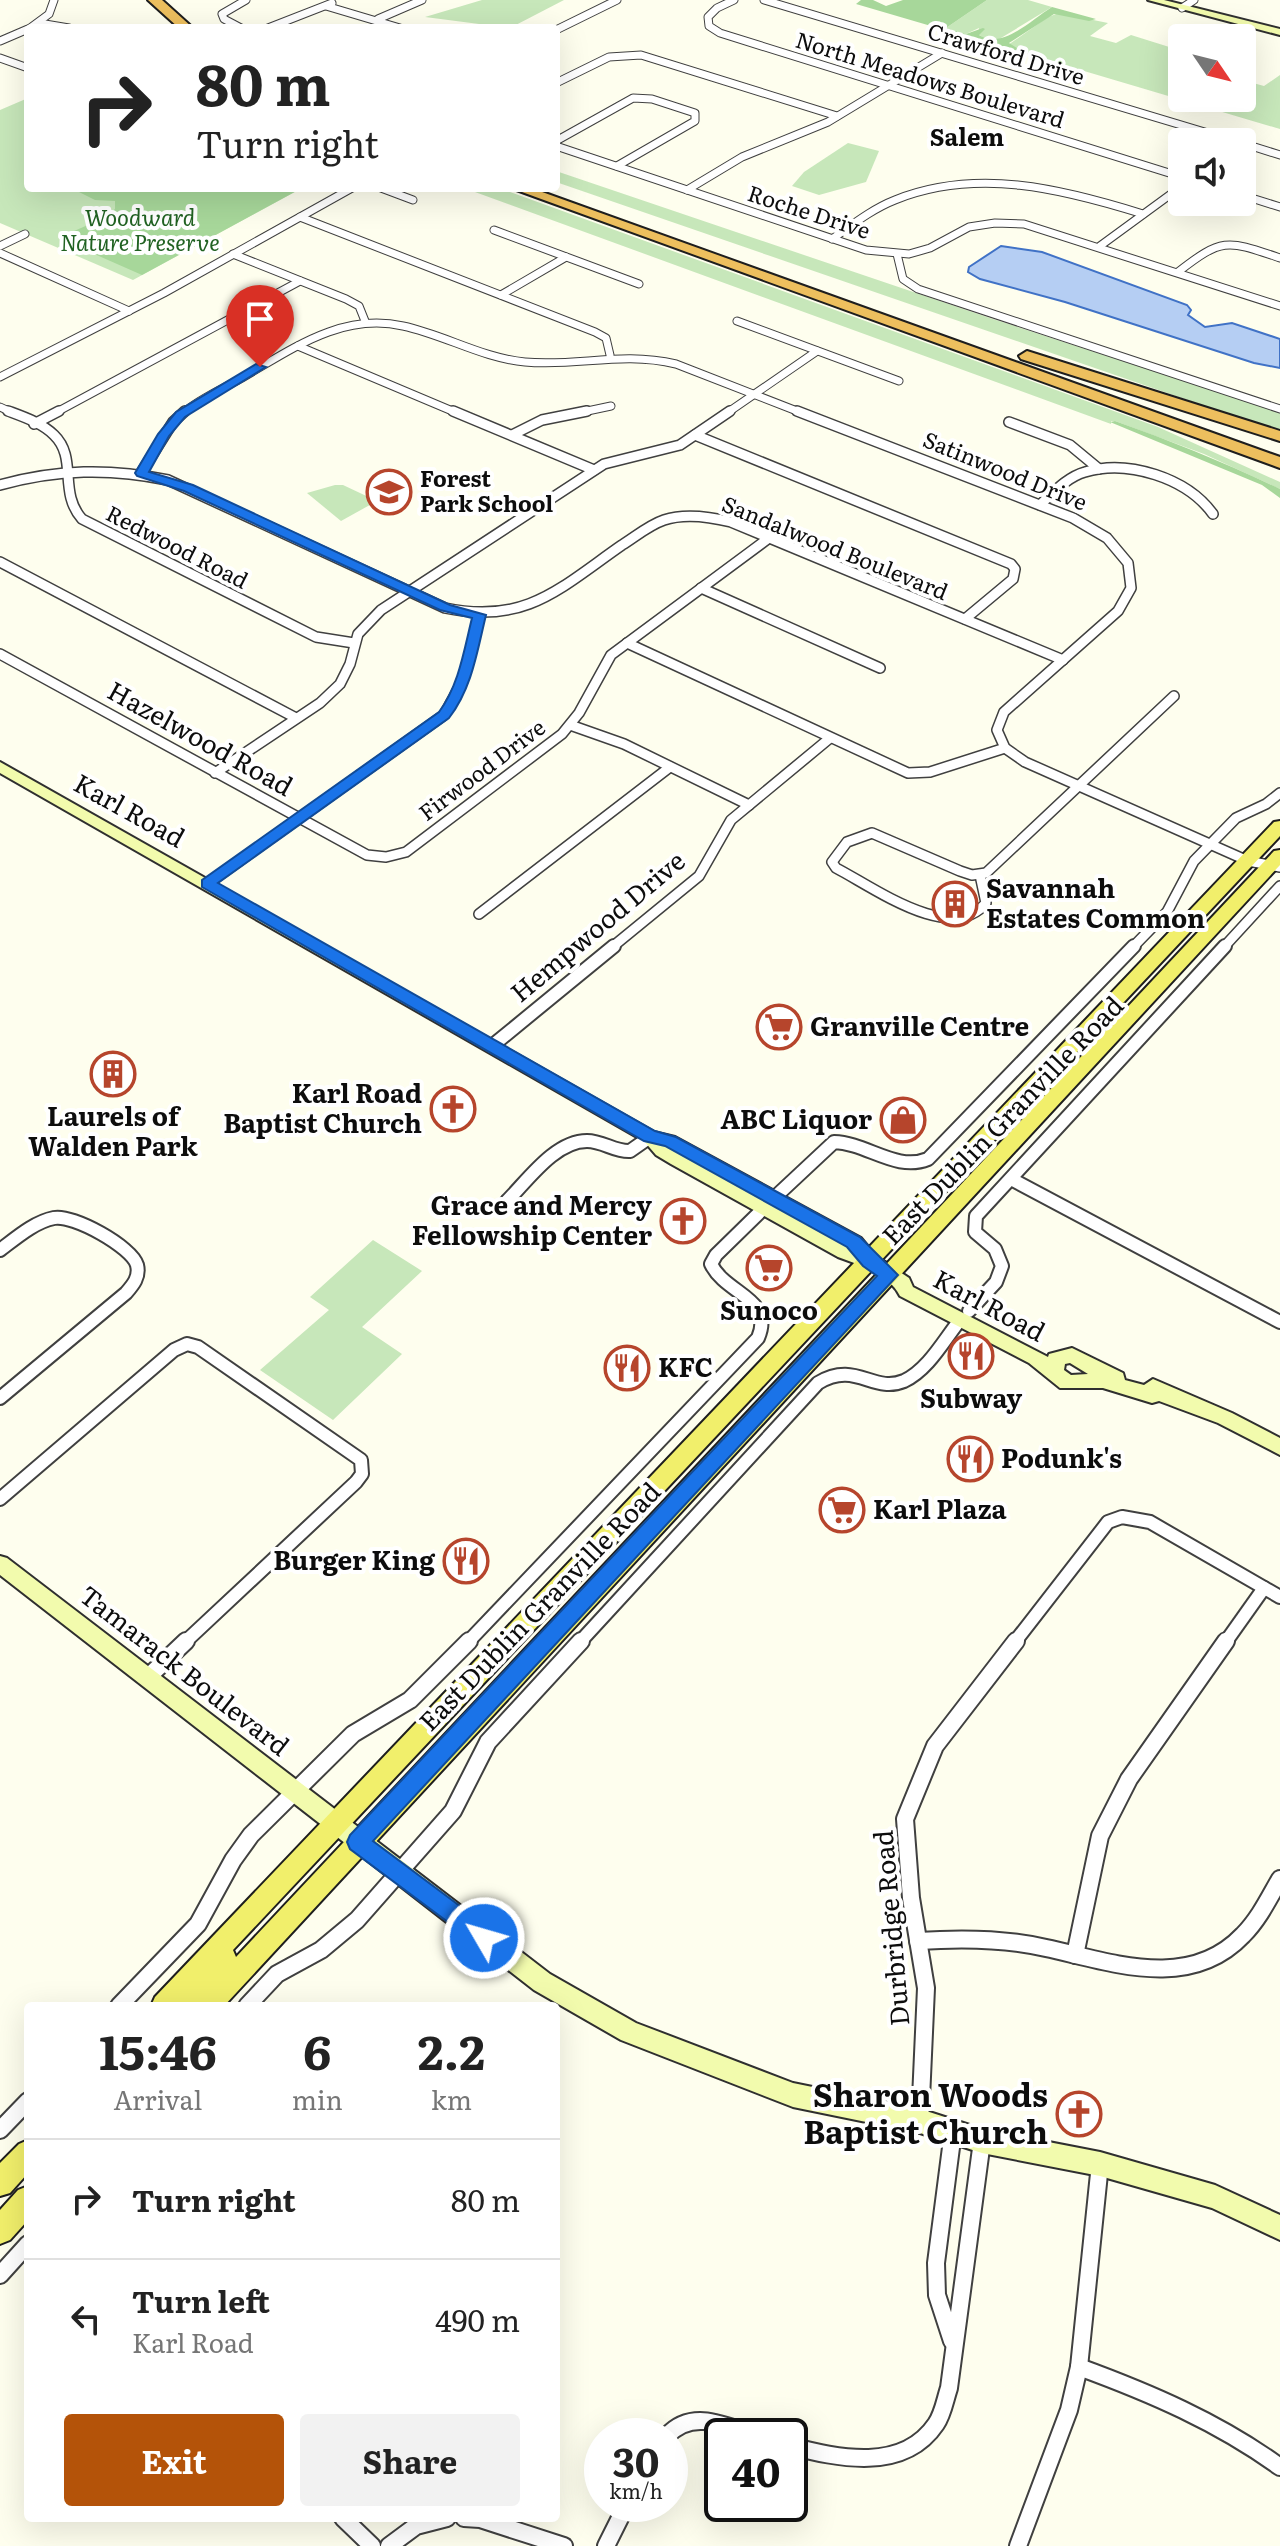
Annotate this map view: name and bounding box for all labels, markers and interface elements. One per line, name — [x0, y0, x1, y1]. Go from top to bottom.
street label: Crawford Drive — [924, 13, 1089, 92]
street label: North Meadows Boulevard — [792, 22, 1069, 135]
north arrow — [1168, 24, 1256, 112]
map controls — [1168, 24, 1256, 216]
text: 80 m — [196, 40, 331, 123]
icon: right — [64, 56, 168, 160]
text: Turn right — [196, 116, 379, 169]
district label: Salem — [930, 118, 1004, 153]
button: sound — [1168, 128, 1256, 216]
street label: Roche Drive — [744, 175, 875, 246]
park label: Woodward Nature Preserve — [60, 200, 220, 258]
pin — [226, 285, 294, 367]
icon: arrive — [238, 297, 282, 341]
street label: Satinwood Drive — [919, 422, 1092, 518]
place label: Forest Park School — [420, 461, 553, 519]
school or university icon: Forest Park School — [365, 468, 413, 516]
street label: Sandalwood Boulevard — [718, 486, 954, 607]
street label: Redwood Road — [101, 496, 254, 596]
street label: Hazelwood Road — [101, 670, 301, 804]
street label: Firwood Drive — [411, 710, 551, 827]
street label: Karl Road — [68, 762, 193, 855]
street label: Hempwood Drive — [501, 840, 692, 1010]
place label: Savannah Estates Common — [986, 867, 1205, 936]
building icon: Savannah Estates Common — [931, 880, 979, 928]
street label: East Dublin Granville Road — [871, 986, 1131, 1253]
supermarket icon: Granville Centre — [755, 1003, 803, 1051]
place label: Granville Centre — [810, 1005, 1029, 1044]
building icon: Laurels of Walden Park — [89, 1050, 137, 1098]
place label: Karl Road Baptist Church — [223, 1072, 422, 1141]
church icon: Karl Road Baptist Church — [429, 1085, 477, 1133]
place label: Laurels of Walden Park — [28, 1095, 198, 1164]
shop icon: ABC Liquor — [879, 1096, 927, 1144]
place label: ABC Liquor — [720, 1098, 872, 1137]
place label: Grace and Mercy Fellowship Center — [412, 1184, 652, 1253]
church icon: Grace and Mercy Fellowship Center — [659, 1197, 707, 1245]
supermarket icon: Sunoco — [745, 1244, 793, 1292]
street label: Karl Road — [927, 1258, 1053, 1350]
place label: Sunoco — [720, 1289, 818, 1328]
restaurant icon: Subway — [947, 1332, 995, 1380]
restaurant icon: KFC — [603, 1344, 651, 1392]
place label: KFC — [658, 1346, 713, 1385]
place label: Subway — [920, 1377, 1022, 1416]
restaurant icon: Podunk's — [946, 1435, 994, 1483]
place label: Podunk's — [1001, 1437, 1122, 1476]
street label: East Dublin Granville Road — [408, 1472, 668, 1739]
supermarket icon: Karl Plaza — [818, 1486, 866, 1534]
place label: Karl Plaza — [873, 1488, 1007, 1527]
restaurant icon: Burger King — [442, 1537, 490, 1585]
place label: Burger King — [273, 1539, 435, 1578]
street label: Tamarack Boulevard — [72, 1575, 299, 1764]
street label: Durbridge Road — [862, 1829, 917, 2028]
position arrow — [442, 1896, 526, 1980]
text: 15:46 — [99, 2014, 217, 2085]
text: 6 — [303, 2014, 331, 2085]
text: 2.2 — [418, 2014, 485, 2085]
place label: Sharon Woods Baptist Church — [803, 2069, 1048, 2154]
text: Arrival — [113, 2079, 202, 2118]
text: min — [292, 2079, 343, 2118]
text: km — [431, 2079, 472, 2118]
church icon: Sharon Woods Baptist Church — [1055, 2090, 1103, 2138]
icon: right — [64, 2177, 108, 2221]
text: Turn right — [132, 2177, 296, 2221]
text: 80 m — [451, 2177, 520, 2221]
text: Turn left — [132, 2278, 270, 2322]
icon: left — [64, 2297, 108, 2341]
text: 490 m — [435, 2297, 520, 2341]
text: Karl Road — [132, 2322, 254, 2361]
button: Exit — [64, 2414, 284, 2506]
button: Share — [300, 2414, 520, 2506]
speed limit sign: 40 — [704, 2418, 808, 2522]
text: 30 — [613, 2430, 659, 2489]
text: km/h — [609, 2475, 663, 2505]

